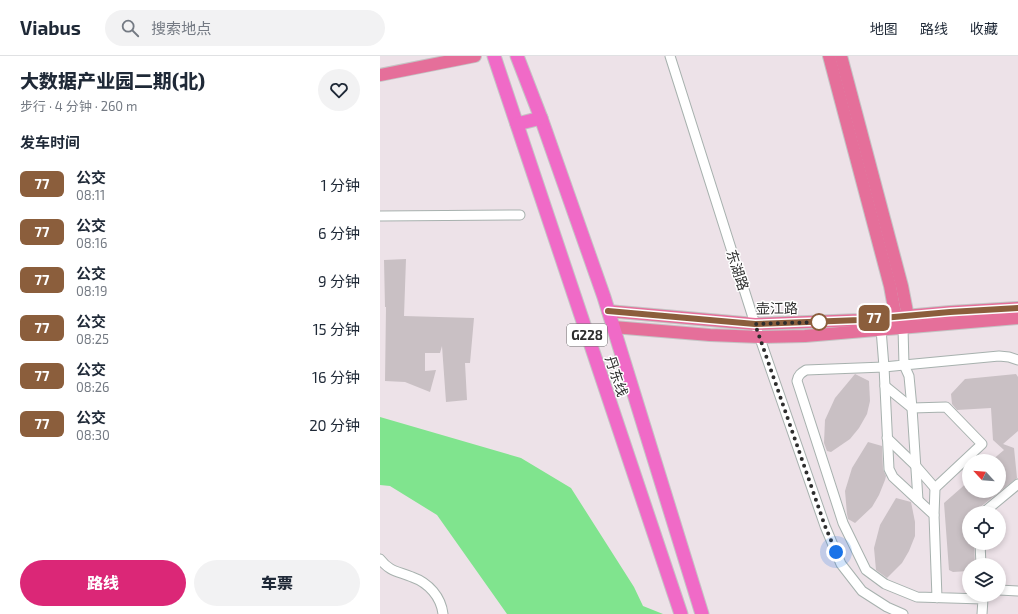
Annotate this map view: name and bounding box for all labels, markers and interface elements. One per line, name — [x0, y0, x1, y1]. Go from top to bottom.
search box — [105, 10, 385, 46]
text: Viabus — [20, 16, 81, 39]
icon: search — [119, 17, 141, 39]
text: 搜索地点 — [151, 19, 211, 37]
text: 地图 — [870, 20, 898, 37]
text: 路线 — [920, 20, 948, 37]
text: 收藏 — [970, 20, 998, 37]
text: 大数据产业园二期(北) — [20, 69, 205, 92]
button: heart — [318, 69, 360, 111]
text: 步行 · 4 分钟 · 260 m — [20, 98, 138, 114]
text: 发车时间 — [20, 133, 80, 151]
text: 公交 — [76, 168, 106, 186]
text: 77 — [35, 175, 49, 192]
text: 1 分钟 — [321, 176, 360, 194]
text: 08:11 — [76, 187, 105, 203]
text: 公交 — [76, 216, 106, 234]
text: 77 — [35, 223, 49, 240]
text: 6 分钟 — [318, 224, 360, 242]
text: 08:16 — [76, 235, 107, 251]
street label: 东湖路 — [723, 247, 753, 293]
text: 公交 — [76, 264, 106, 282]
text: 77 — [35, 271, 49, 288]
text: 9 分钟 — [318, 272, 360, 290]
text: 08:19 — [76, 283, 107, 299]
street label: 壶江路 — [756, 299, 798, 317]
line badge: 77 — [856, 305, 892, 331]
text: 77 — [867, 309, 881, 326]
text: 公交 — [76, 312, 106, 330]
unlabelled marker — [810, 313, 828, 331]
text: 77 — [35, 319, 49, 336]
text: 15 分钟 — [313, 320, 360, 338]
road number: G228 — [567, 324, 607, 346]
text: 08:25 — [76, 331, 109, 347]
street label: 丹东线 — [602, 353, 632, 399]
text: 公交 — [76, 360, 106, 378]
text: 77 — [35, 367, 49, 384]
text: 16 分钟 — [312, 368, 360, 386]
text: 08:26 — [76, 379, 110, 395]
text: 公交 — [76, 408, 106, 426]
text: 77 — [35, 415, 49, 432]
text: 20 分钟 — [309, 416, 360, 434]
text: 08:30 — [76, 427, 110, 443]
north arrow — [962, 454, 1006, 498]
map controls — [962, 454, 1006, 602]
button: locate — [962, 506, 1006, 550]
your location — [826, 542, 846, 562]
button: layers — [962, 558, 1006, 602]
button: 路线 — [20, 560, 186, 606]
button: 车票 — [194, 560, 360, 606]

